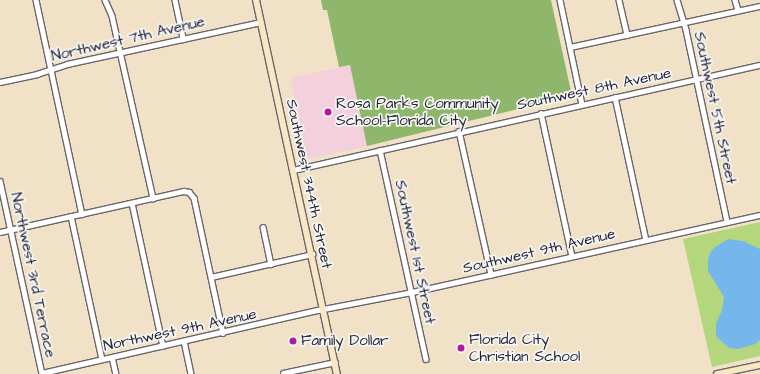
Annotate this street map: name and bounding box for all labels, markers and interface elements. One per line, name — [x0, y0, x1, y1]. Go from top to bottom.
street label: Northwest 7th Avenue — [50, 13, 206, 65]
street label: Southwest 5th Street — [690, 30, 740, 186]
street label: Southwest 8th Avenue — [515, 64, 673, 114]
place label: Rosa Parks Community School-Florida City — [336, 94, 499, 129]
street label: Southwest 344th Street — [282, 98, 336, 270]
marker: Rosa Parks Community School-Florida City — [323, 107, 333, 117]
street label: Southwest 1st Street — [391, 178, 439, 326]
street label: Northwest 3rd Terrace — [7, 191, 59, 359]
street label: Southwest 9th Avenue — [461, 225, 617, 277]
street label: Northwest 9th Avenue — [102, 305, 258, 355]
place label: Florida City Christian School — [469, 330, 580, 365]
place label: Family Dollar — [301, 332, 388, 350]
marker: Family Dollar — [288, 336, 298, 346]
marker: Florida City Christian School — [456, 343, 466, 353]

